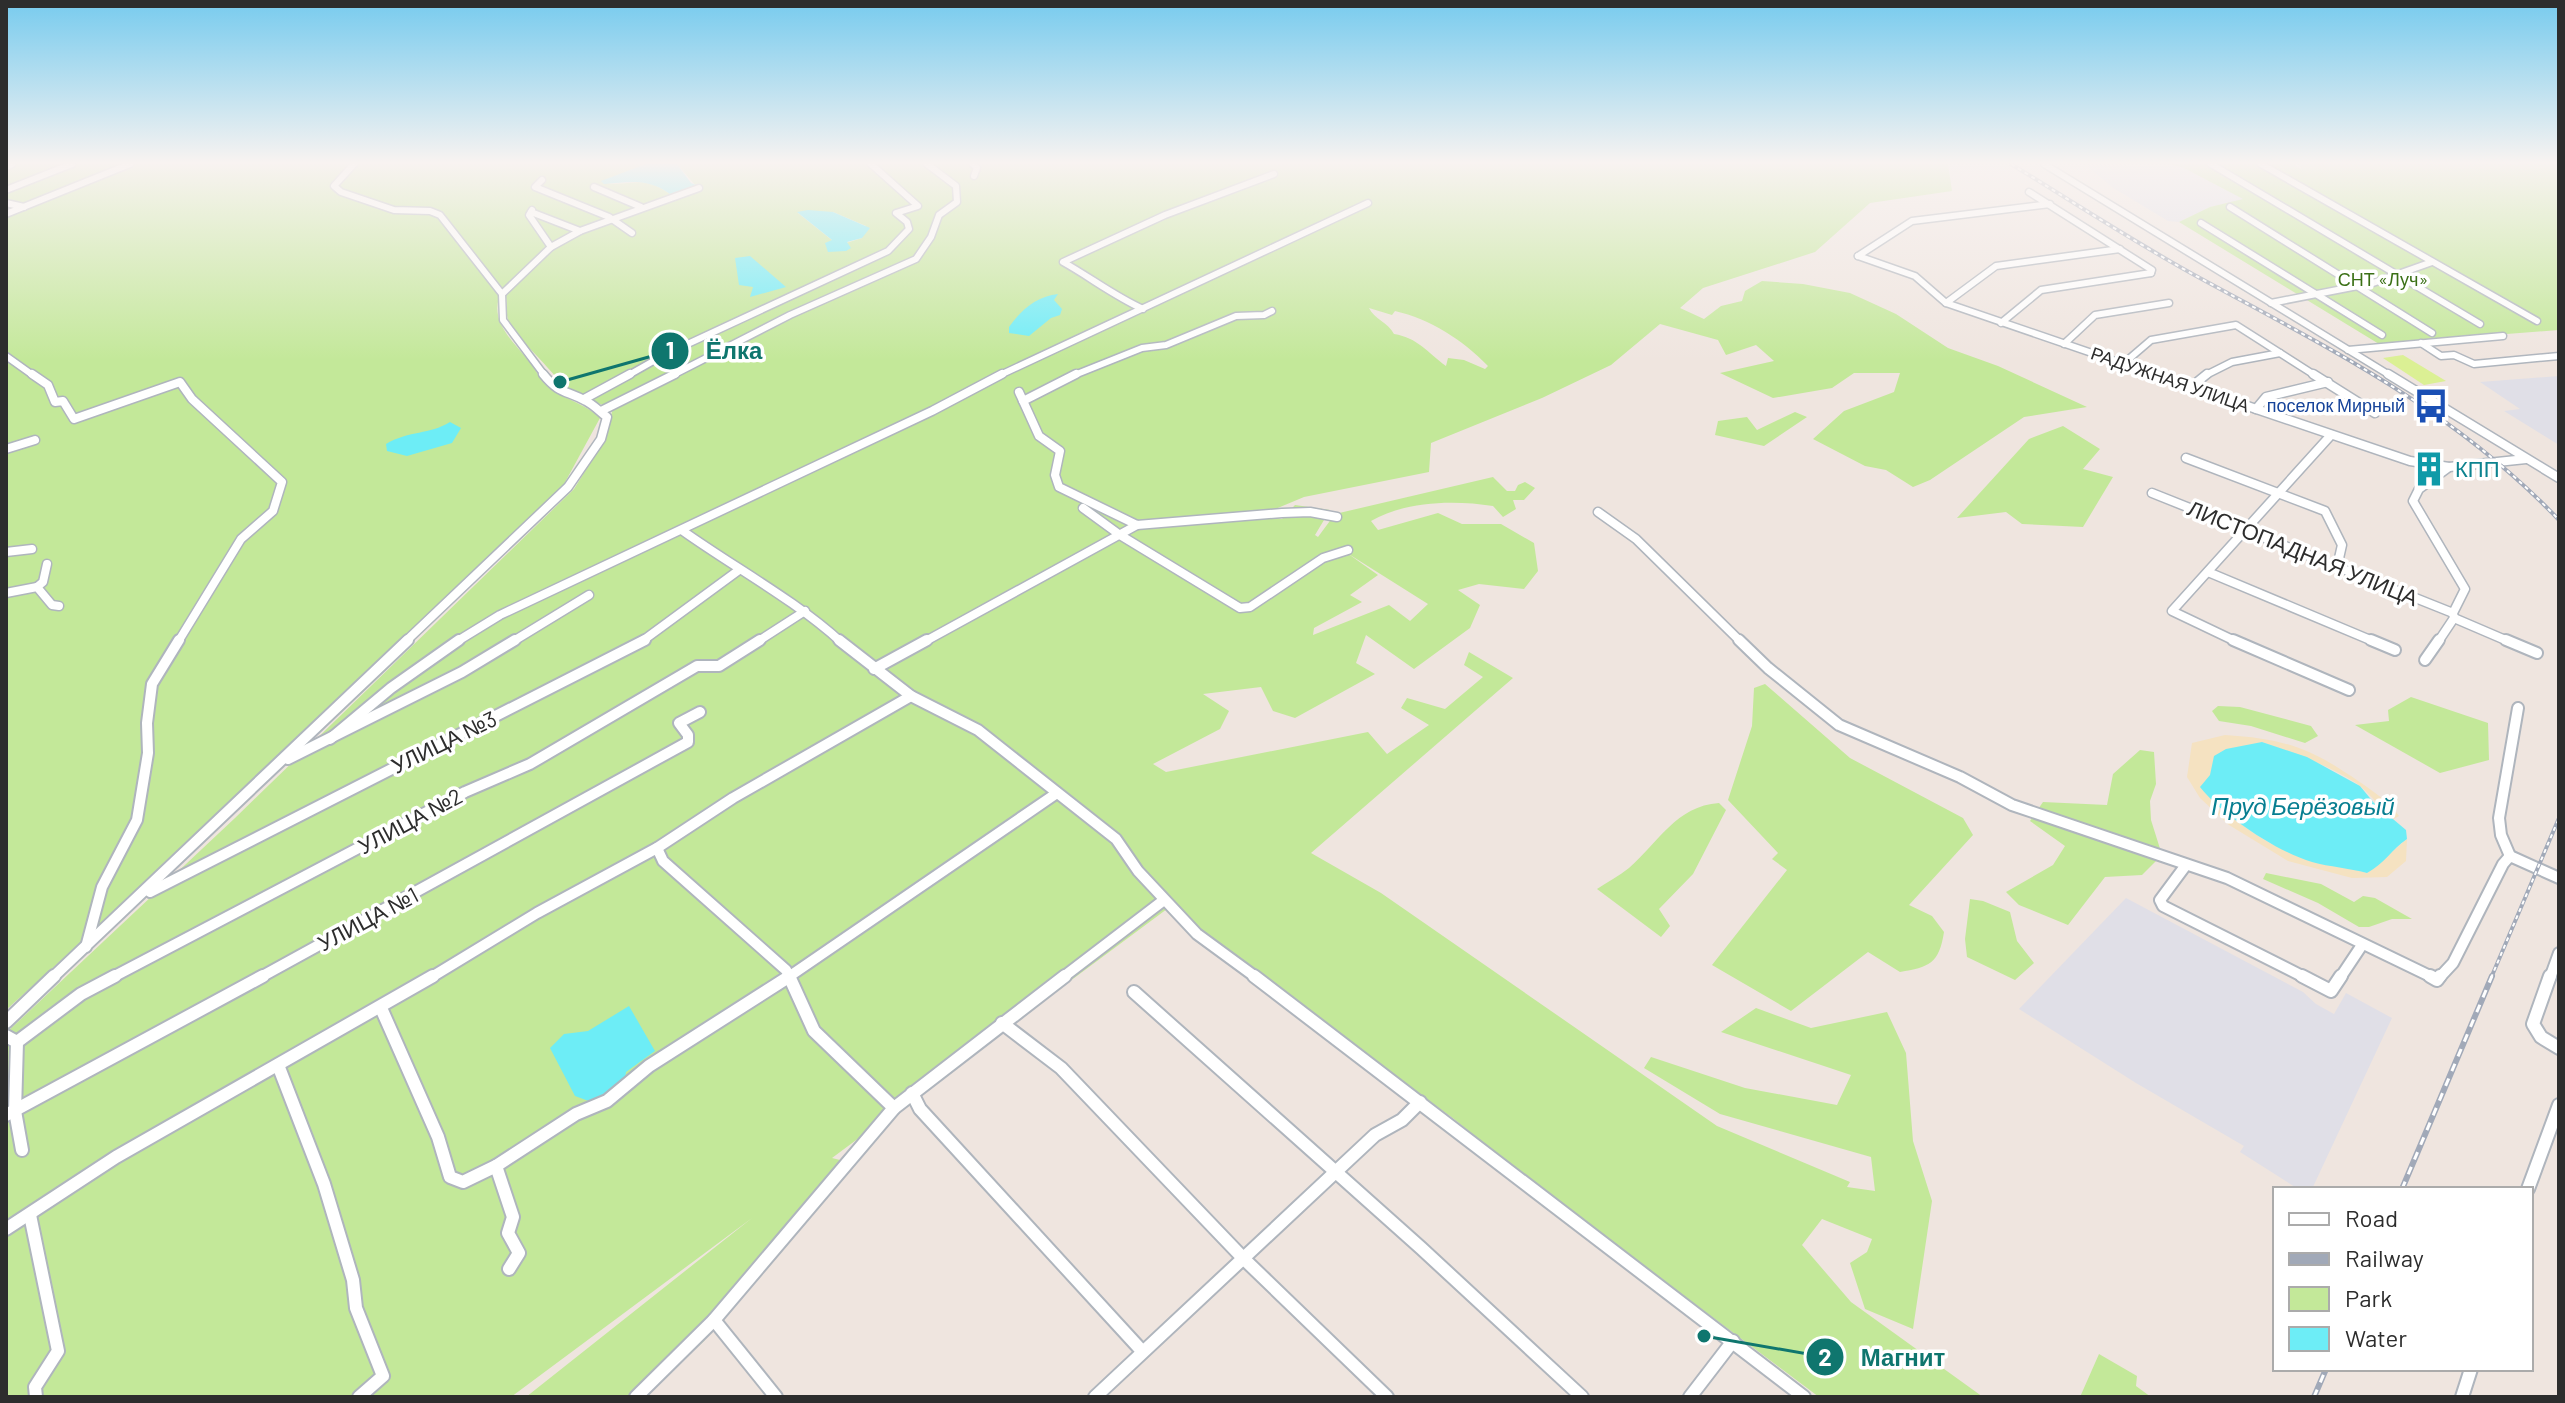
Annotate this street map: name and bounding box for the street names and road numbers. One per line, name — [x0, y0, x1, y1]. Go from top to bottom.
street label: РАДУЖНАЯ УЛИЦА — [2088, 342, 2253, 417]
street label: ЛИСТОПАДНАЯ УЛИЦА — [2184, 494, 2423, 611]
street label: УЛИЦА №3 — [387, 704, 501, 779]
street label: УЛИЦА №2 — [353, 782, 467, 859]
street label: УЛИЦА №1 — [313, 881, 423, 956]

